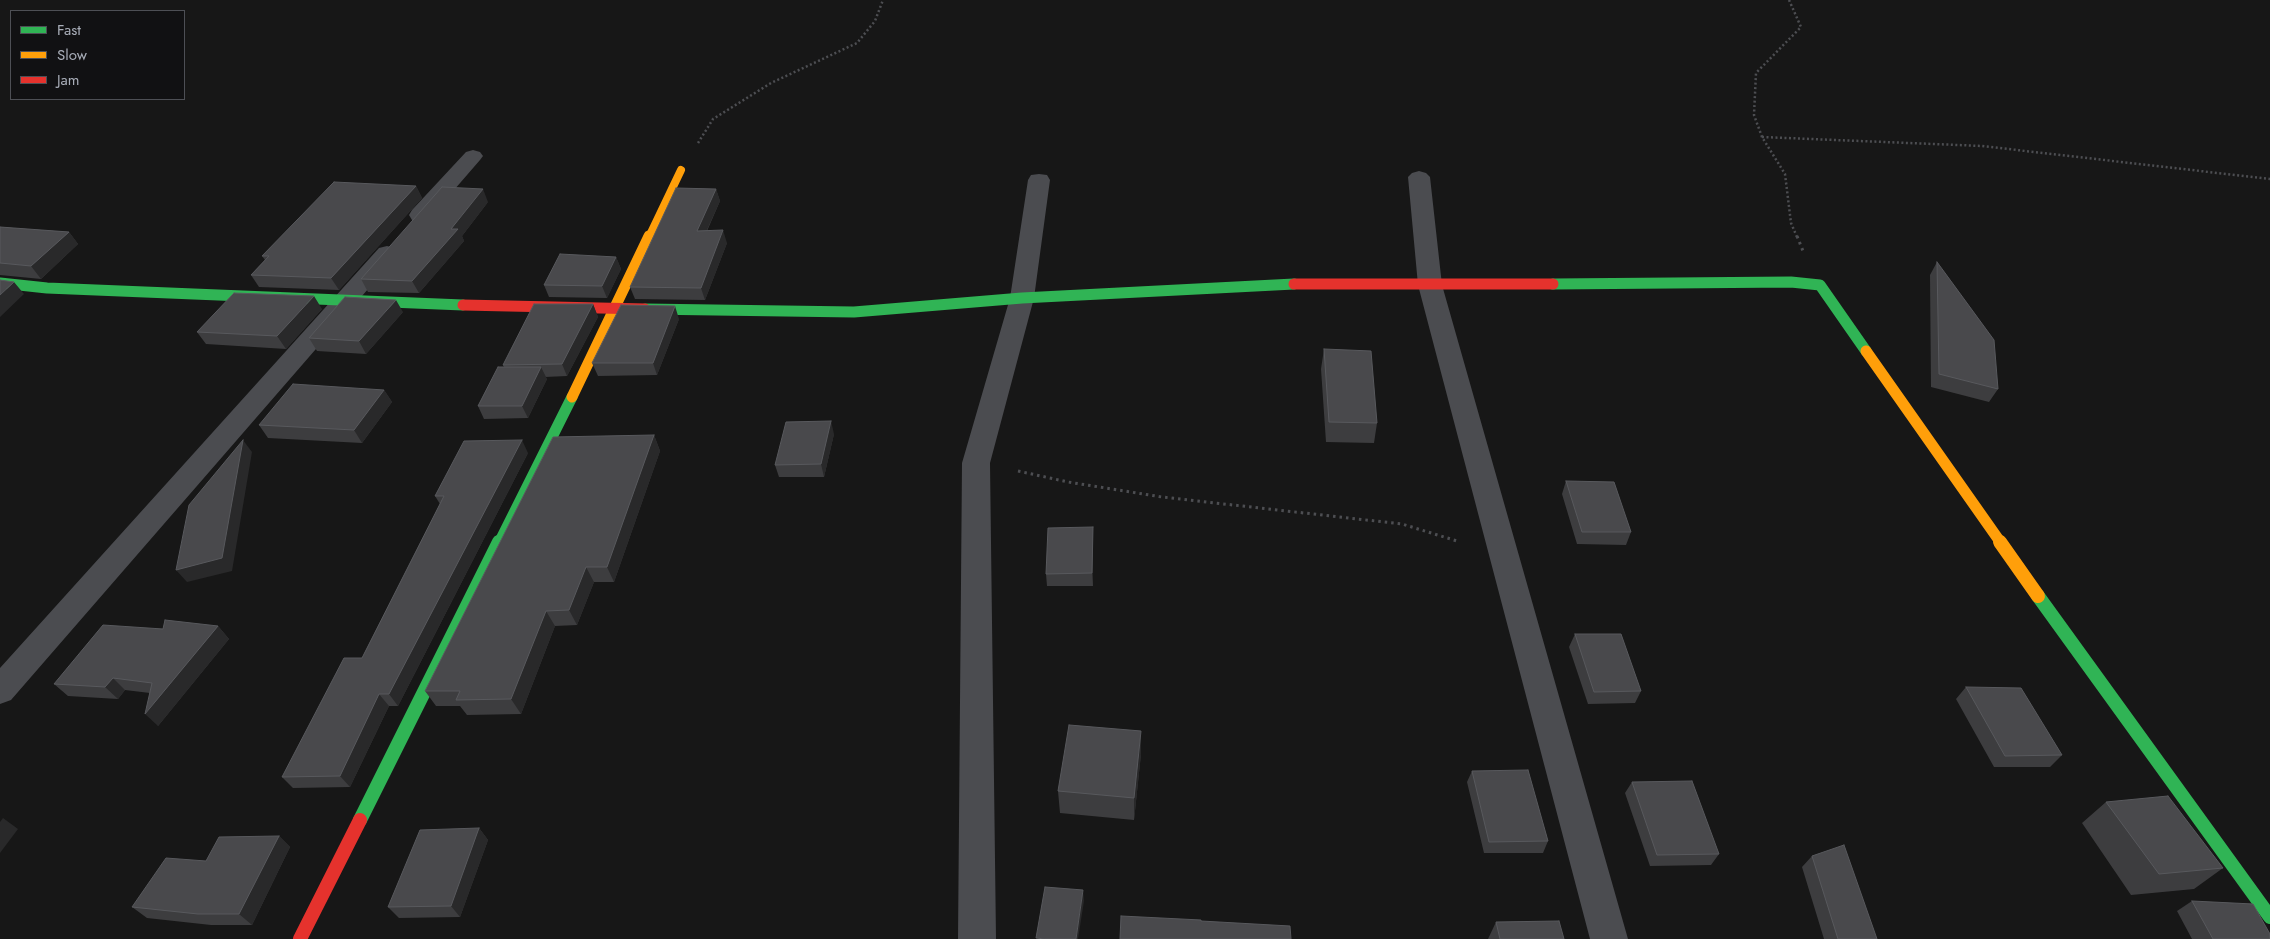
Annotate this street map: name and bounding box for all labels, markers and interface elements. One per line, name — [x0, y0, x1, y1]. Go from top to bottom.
legend — [10, 10, 185, 100]
text: Fast — [57, 19, 81, 41]
text: Slow — [57, 44, 87, 66]
text: Jam — [57, 69, 80, 91]

